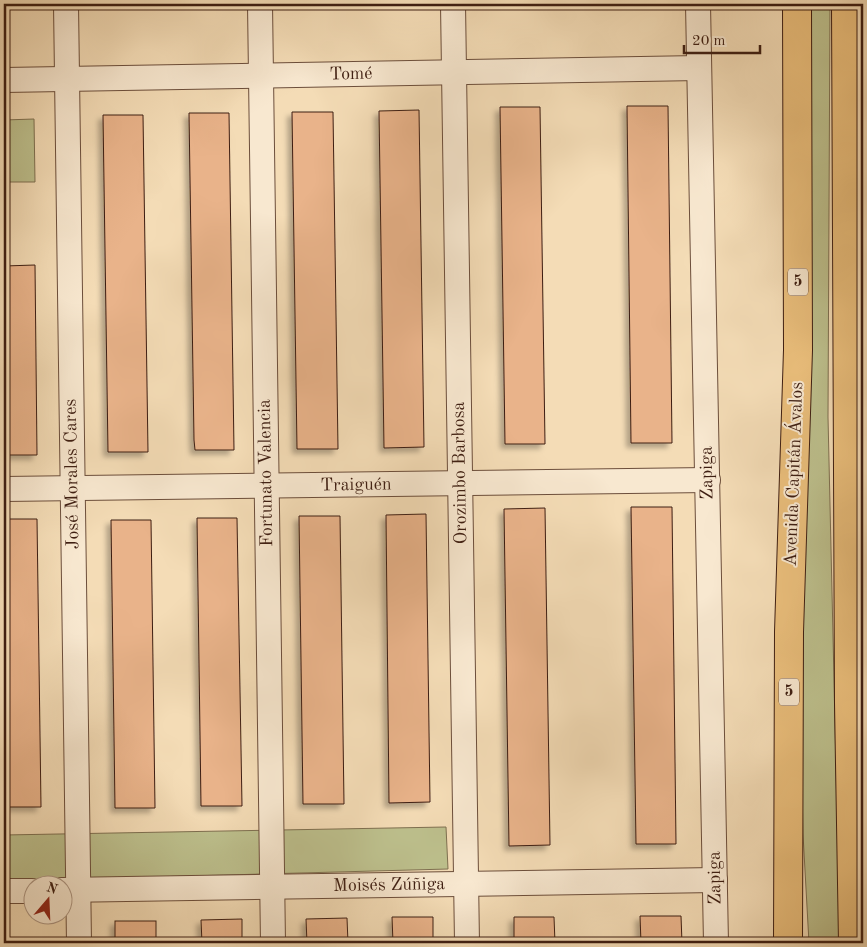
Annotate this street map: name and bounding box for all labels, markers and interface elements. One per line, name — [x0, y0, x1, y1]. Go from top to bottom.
scale bar — [684, 22, 761, 54]
text: 20 m — [692, 34, 726, 49]
street label: Tomé — [329, 65, 373, 83]
road number: 5 — [788, 268, 808, 296]
street label: Avenida Capitán Ávalos — [778, 381, 806, 567]
street label: José Morales Cares — [62, 398, 82, 549]
street label: Fortunato Valencia — [256, 399, 276, 547]
street label: Orozimbo Barbosa — [450, 401, 470, 544]
street label: Zapiga — [698, 446, 716, 500]
street label: Traiguén — [320, 475, 392, 495]
road number: 5 — [779, 679, 799, 706]
street label: Zapiga — [706, 851, 724, 905]
north arrow — [22, 874, 72, 924]
street label: Moisés Zúñiga — [333, 875, 445, 895]
text: N — [45, 880, 60, 897]

